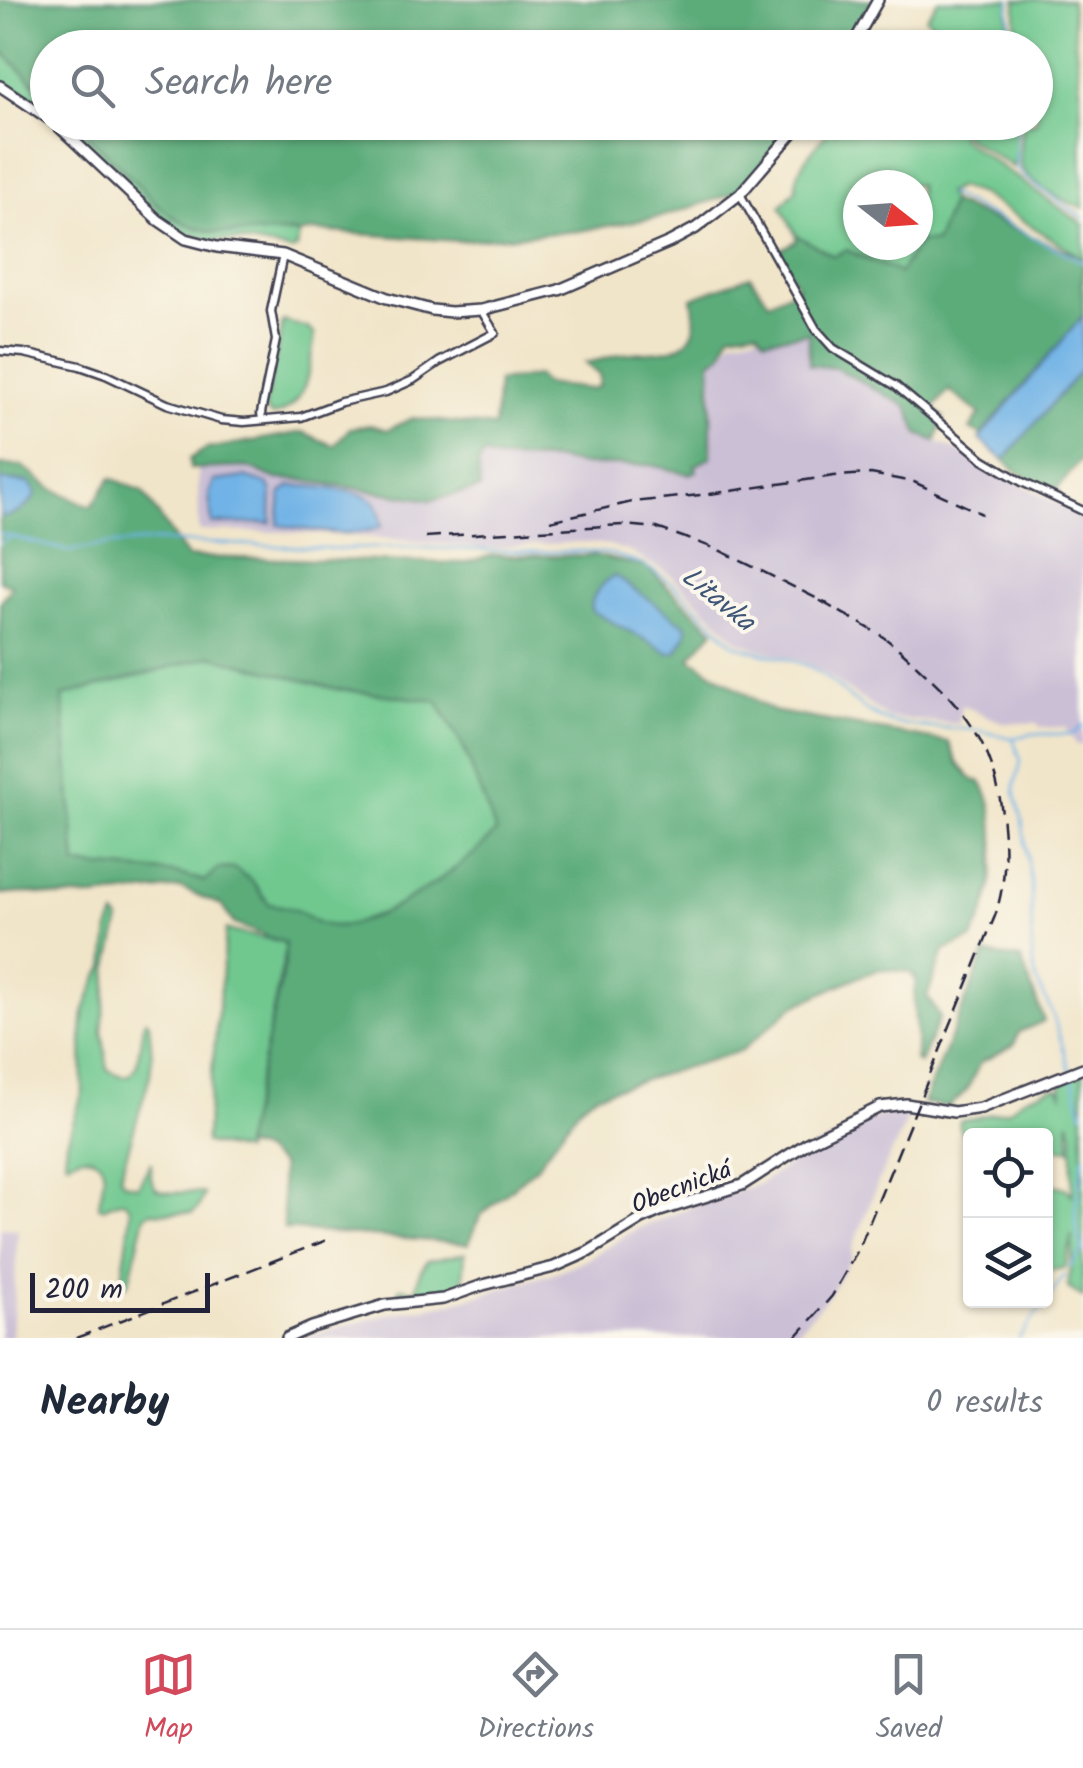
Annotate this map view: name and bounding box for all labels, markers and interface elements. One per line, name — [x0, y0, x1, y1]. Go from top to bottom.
search box — [30, 30, 1053, 140]
text: Search here — [145, 55, 332, 115]
icon: search — [65, 58, 120, 113]
north arrow — [843, 170, 933, 260]
water label: Litavka — [671, 556, 766, 645]
map controls — [963, 1128, 1053, 1308]
button: locate — [963, 1128, 1053, 1218]
street label: Obecnická — [626, 1150, 740, 1225]
button: layers — [963, 1218, 1053, 1308]
scale bar — [30, 1268, 210, 1312]
text: 200 m — [45, 1268, 123, 1313]
text: Nearby — [40, 1370, 169, 1437]
text: 0 results — [926, 1378, 1043, 1429]
tab: Map — [141, 1647, 196, 1752]
tab: Directions — [478, 1647, 594, 1752]
tab: Saved — [876, 1647, 942, 1752]

